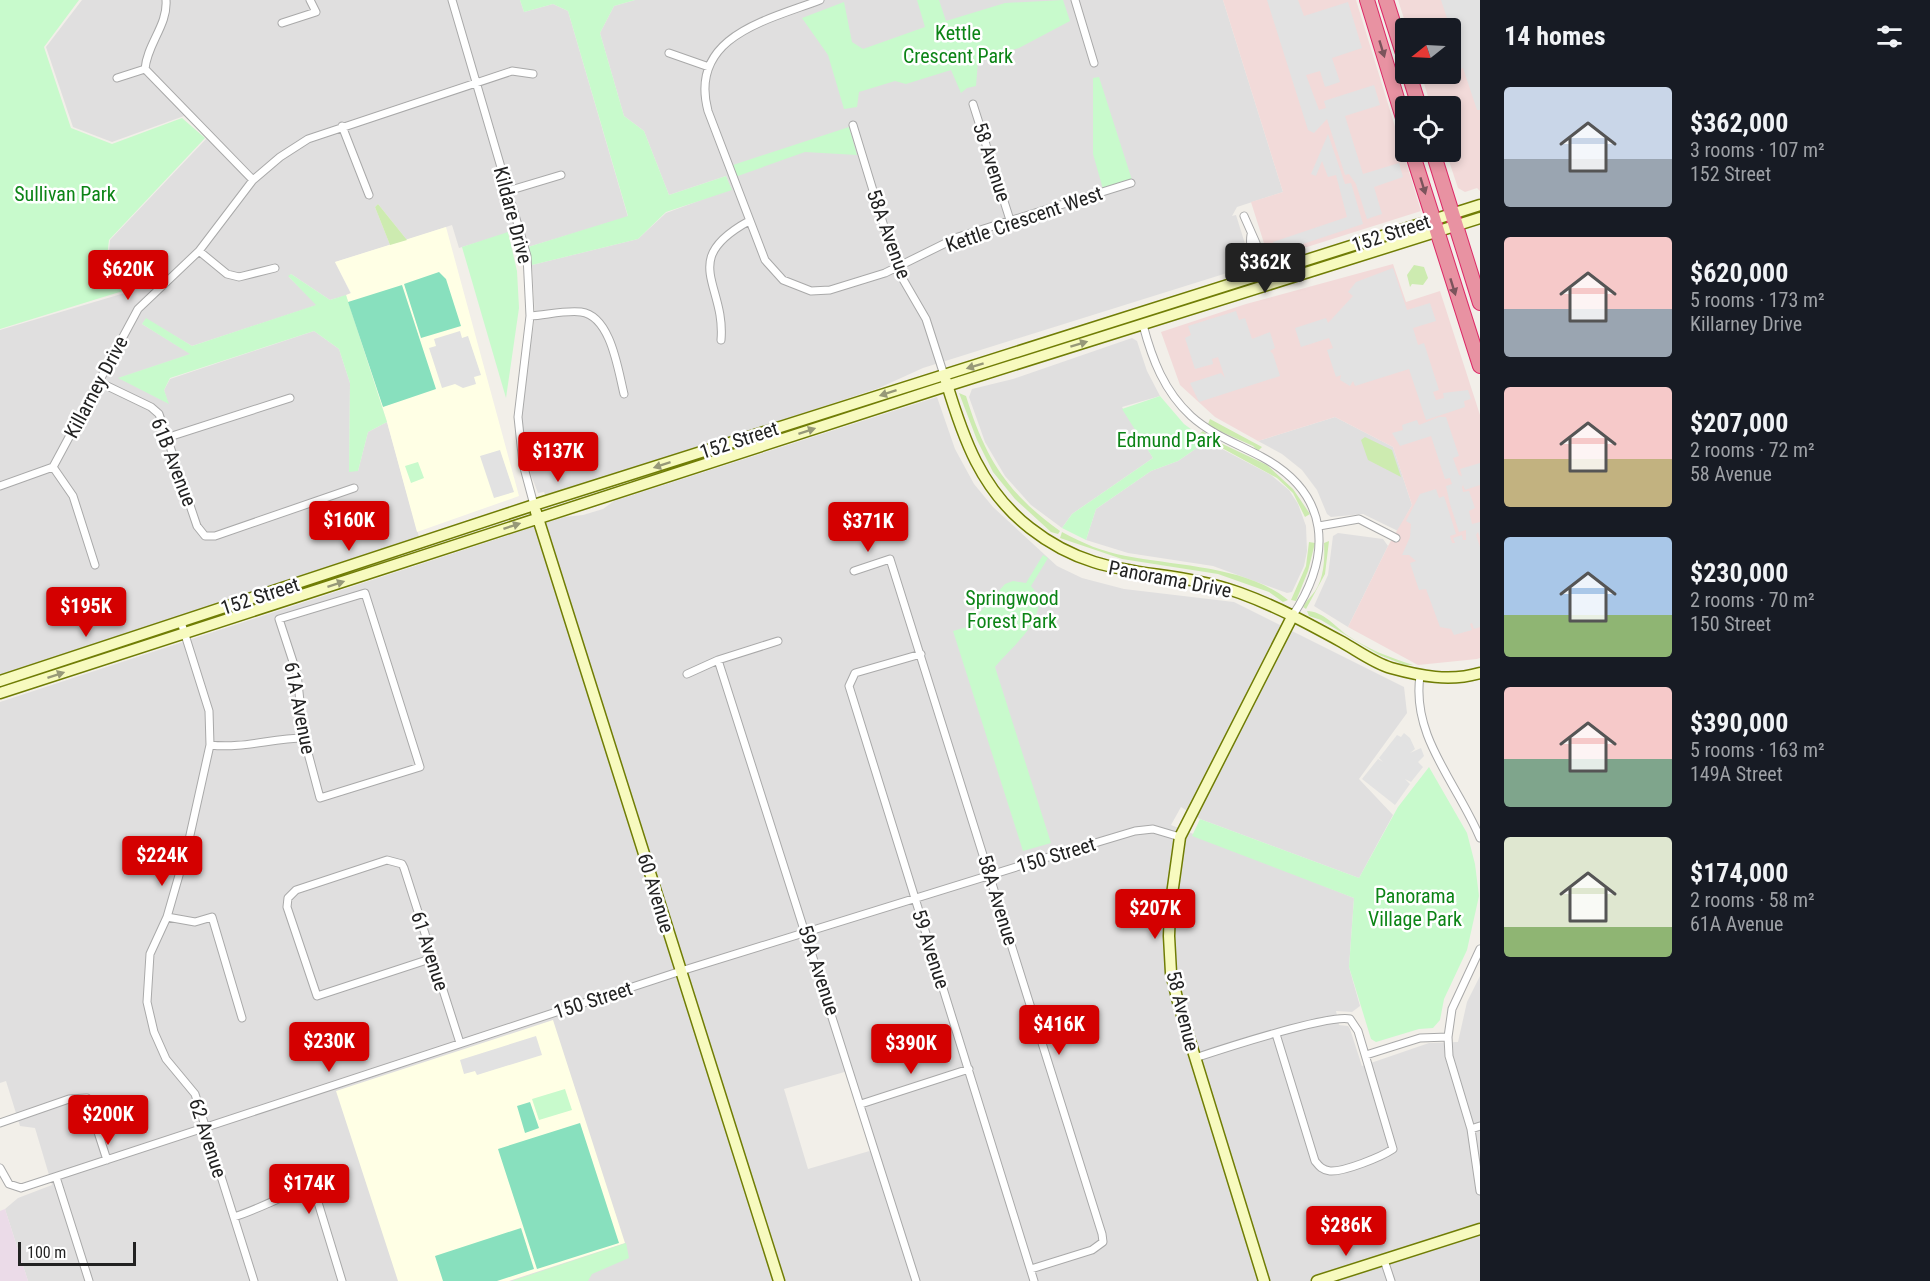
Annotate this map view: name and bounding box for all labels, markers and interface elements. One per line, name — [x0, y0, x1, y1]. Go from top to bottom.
north arrow — [1395, 18, 1461, 84]
map controls — [1395, 18, 1461, 162]
icon: filters — [1873, 20, 1906, 53]
park label: Kettle Crescent Park — [903, 21, 1013, 68]
text: 14 homes — [1504, 21, 1606, 51]
one-way arrow — [1378, 40, 1387, 58]
button: locate — [1395, 96, 1461, 162]
text: $362,000 — [1690, 108, 1788, 138]
icon: home — [1552, 111, 1624, 183]
street label: 58 Avenue — [968, 119, 1016, 205]
text: 3 rooms · 107 m² — [1690, 138, 1825, 162]
text: 152 Street — [1690, 162, 1771, 186]
street label: Kildare Drive — [489, 164, 537, 266]
one-way arrow — [1419, 177, 1428, 195]
street label: Kettle Crescent West — [942, 181, 1106, 257]
park label: Sullivan Park — [14, 182, 116, 206]
street label: 58A Avenue — [862, 186, 916, 282]
street label: 152 Street — [1349, 209, 1433, 257]
pin: $362K — [1223, 243, 1307, 294]
pin: $620K — [86, 250, 170, 301]
text: $362K — [1239, 250, 1291, 274]
text: $620K — [102, 257, 154, 281]
text: $620,000 — [1690, 258, 1788, 288]
icon: home — [1552, 261, 1624, 333]
one-way arrow — [1449, 278, 1459, 296]
text: 5 rooms · 173 m² — [1690, 288, 1825, 312]
text: Killarney Drive — [1690, 312, 1802, 336]
street label: Killarney Drive — [59, 332, 133, 442]
one-way arrow — [1070, 339, 1088, 349]
one-way arrow — [966, 361, 984, 371]
one-way arrow — [879, 388, 897, 398]
text: $207,000 — [1690, 408, 1788, 438]
icon: home — [1552, 411, 1624, 483]
street label: 61B Avenue — [146, 414, 202, 510]
street label: 152 Street — [697, 416, 781, 464]
one-way arrow — [798, 426, 816, 435]
park label: Edmund Park — [1117, 428, 1221, 452]
pin: $137K — [516, 432, 600, 483]
text: 2 rooms · 72 m² — [1690, 438, 1815, 462]
text: $137K — [532, 439, 584, 463]
one-way arrow — [653, 461, 671, 470]
text: 58 Avenue — [1690, 462, 1772, 486]
pin: $160K — [307, 501, 391, 552]
pin: $371K — [826, 502, 910, 553]
text: $160K — [323, 508, 375, 532]
text: $371K — [842, 509, 894, 533]
one-way arrow — [503, 521, 521, 530]
street label: Panorama Drive — [1107, 555, 1233, 603]
text: $230,000 — [1690, 558, 1788, 588]
icon: home — [1552, 561, 1624, 633]
street label: 152 Street — [218, 572, 302, 620]
one-way arrow — [327, 579, 345, 588]
park label: Springwood Forest Park — [965, 586, 1059, 633]
pin: $195K — [44, 587, 128, 638]
text: 2 rooms · 70 m² — [1690, 588, 1815, 612]
text: $195K — [60, 594, 112, 618]
text: 150 Street — [1690, 612, 1771, 636]
street label: 61A Avenue — [279, 660, 321, 756]
one-way arrow — [47, 670, 65, 680]
text: $390,000 — [1690, 708, 1788, 738]
icon: home — [1552, 711, 1624, 783]
text: 5 rooms · 163 m² — [1690, 738, 1825, 762]
text: 149A Street — [1690, 762, 1783, 786]
street label: 150 Street — [1014, 832, 1098, 878]
pin: $224K — [120, 836, 204, 887]
text: $224K — [136, 843, 188, 867]
street label: 60 Avenue — [633, 850, 679, 936]
street label: 58A Avenue — [973, 852, 1023, 948]
text: $174,000 — [1690, 858, 1788, 888]
icon: home — [1552, 861, 1624, 933]
park label: Panorama Village Park — [1368, 884, 1462, 931]
text: 2 rooms · 58 m² — [1690, 888, 1815, 912]
pin: $207K — [1113, 889, 1197, 940]
text: $207K — [1129, 896, 1181, 920]
street label: 59 Avenue — [907, 906, 955, 992]
street label: 61 Avenue — [406, 908, 454, 994]
text: 61A Avenue — [1690, 912, 1783, 936]
street label: 59A Avenue — [793, 922, 845, 1018]
street label: 58 Avenue — [1161, 968, 1205, 1054]
street label: 150 Street — [551, 976, 635, 1024]
pin: $416K — [1017, 1005, 1101, 1056]
text: $416K — [1033, 1012, 1085, 1036]
pin: $230K — [287, 1022, 371, 1073]
pin: $390K — [869, 1024, 953, 1075]
text: $230K — [303, 1029, 355, 1053]
text: $390K — [885, 1031, 937, 1055]
pin: $200K — [66, 1095, 150, 1146]
street label: 62 Avenue — [184, 1095, 232, 1181]
text: $200K — [82, 1102, 134, 1126]
pin: $174K — [267, 1164, 351, 1215]
text: $174K — [283, 1171, 335, 1195]
pin: $286K — [1304, 1206, 1388, 1257]
text: $286K — [1320, 1213, 1372, 1237]
scale bar — [18, 1239, 136, 1266]
text: 100 m — [27, 1243, 66, 1262]

